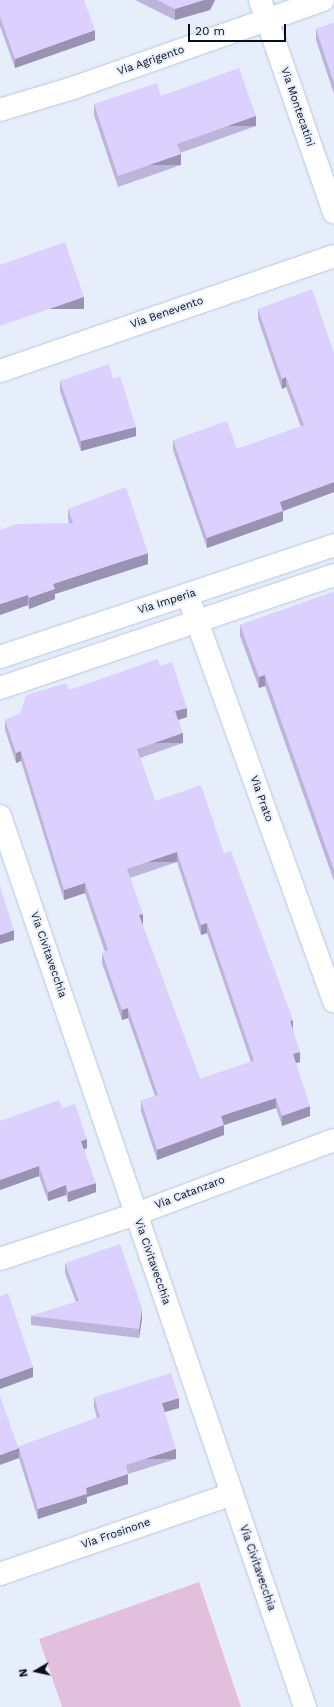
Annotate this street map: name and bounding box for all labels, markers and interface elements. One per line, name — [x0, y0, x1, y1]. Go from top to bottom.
scale bar — [190, 16, 288, 42]
text: 20 m — [195, 24, 225, 38]
street label: Via Agrigento — [115, 43, 187, 79]
street label: Via Montecatini — [277, 66, 317, 148]
street label: Via Benevento — [129, 294, 205, 332]
street label: Via Imperia — [136, 586, 198, 618]
street label: Via Prato — [247, 774, 275, 824]
street label: Via Civitavecchia — [27, 910, 69, 1000]
street label: Via Catanzaro — [153, 1174, 227, 1212]
street label: Via Civitavecchia — [131, 1217, 173, 1307]
street label: Via Frosinone — [80, 1516, 152, 1552]
street label: Via Civitavecchia — [236, 1523, 278, 1613]
north arrow — [16, 1651, 56, 1691]
text: N — [17, 1668, 31, 1678]

